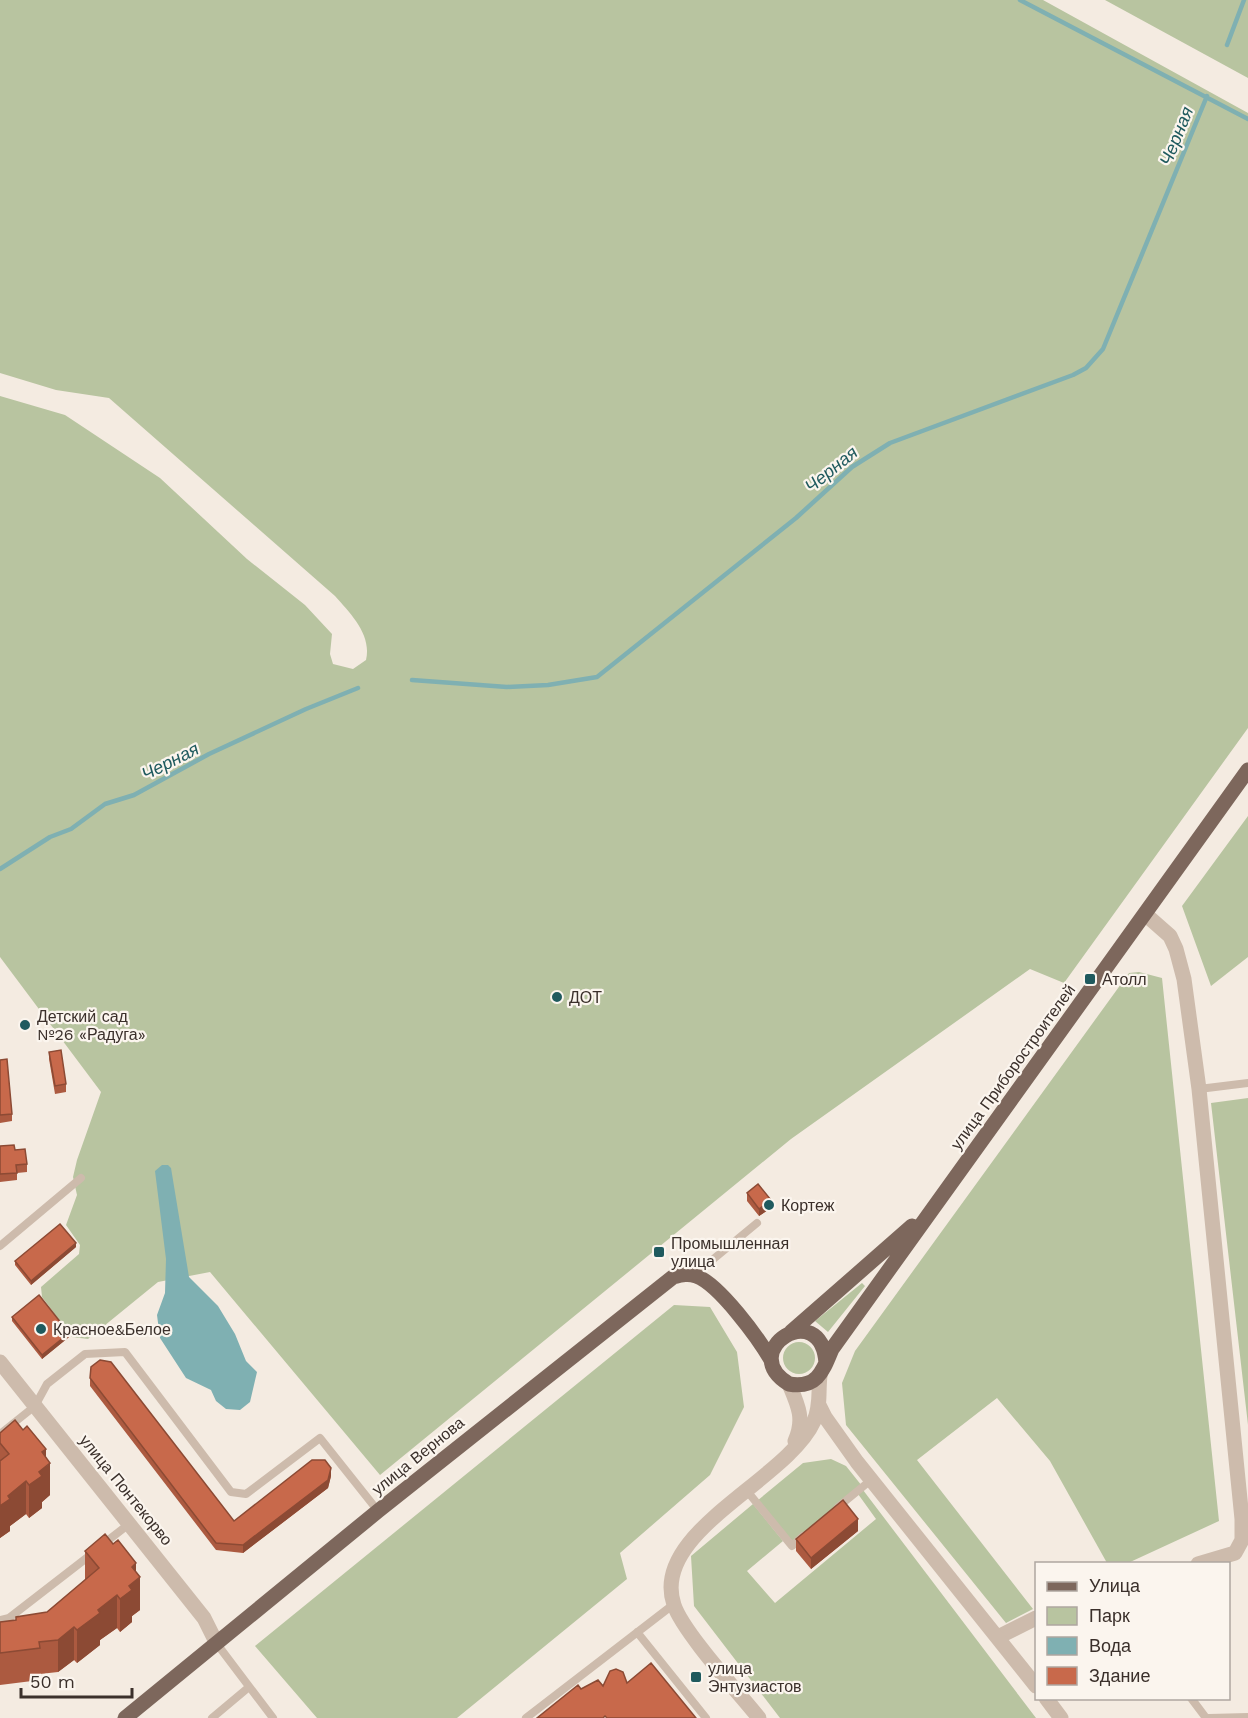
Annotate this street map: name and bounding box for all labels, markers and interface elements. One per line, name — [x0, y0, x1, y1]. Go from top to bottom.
water label: Черная — [1155, 103, 1197, 169]
water label: Черная — [800, 441, 862, 497]
water label: Черная — [138, 737, 203, 784]
place label: Атолл — [1102, 970, 1147, 989]
marker: Атолл — [1083, 972, 1097, 986]
street label: улица Приборостроителей — [947, 981, 1079, 1153]
place label: ДОТ — [569, 988, 602, 1007]
marker: ДОТ — [550, 990, 564, 1004]
place label: Детский сад №26 «Радуга» — [37, 1007, 146, 1044]
marker: Детский сад №26 «Радуга» — [18, 1018, 32, 1032]
place label: Кортеж — [781, 1196, 835, 1215]
marker: Кортеж — [762, 1198, 776, 1212]
place label: Промышленная улица — [671, 1234, 789, 1271]
marker: Промышленная улица — [652, 1245, 666, 1259]
place label: Красное&Белое — [53, 1320, 171, 1339]
marker: Красное&Белое — [34, 1322, 48, 1336]
street label: улица Вернова — [368, 1413, 468, 1499]
street label: улица Понтекорво — [76, 1431, 177, 1549]
legend — [1035, 1562, 1230, 1700]
text: Улица — [1089, 1575, 1141, 1596]
text: Парк — [1089, 1605, 1130, 1626]
text: Вода — [1089, 1635, 1132, 1656]
place label: улица Энтузиастов — [708, 1659, 802, 1696]
scale bar — [21, 1661, 132, 1699]
text: Здание — [1089, 1665, 1150, 1686]
marker: улица Энтузиастов — [689, 1670, 703, 1684]
text: 50 m — [30, 1671, 75, 1692]

